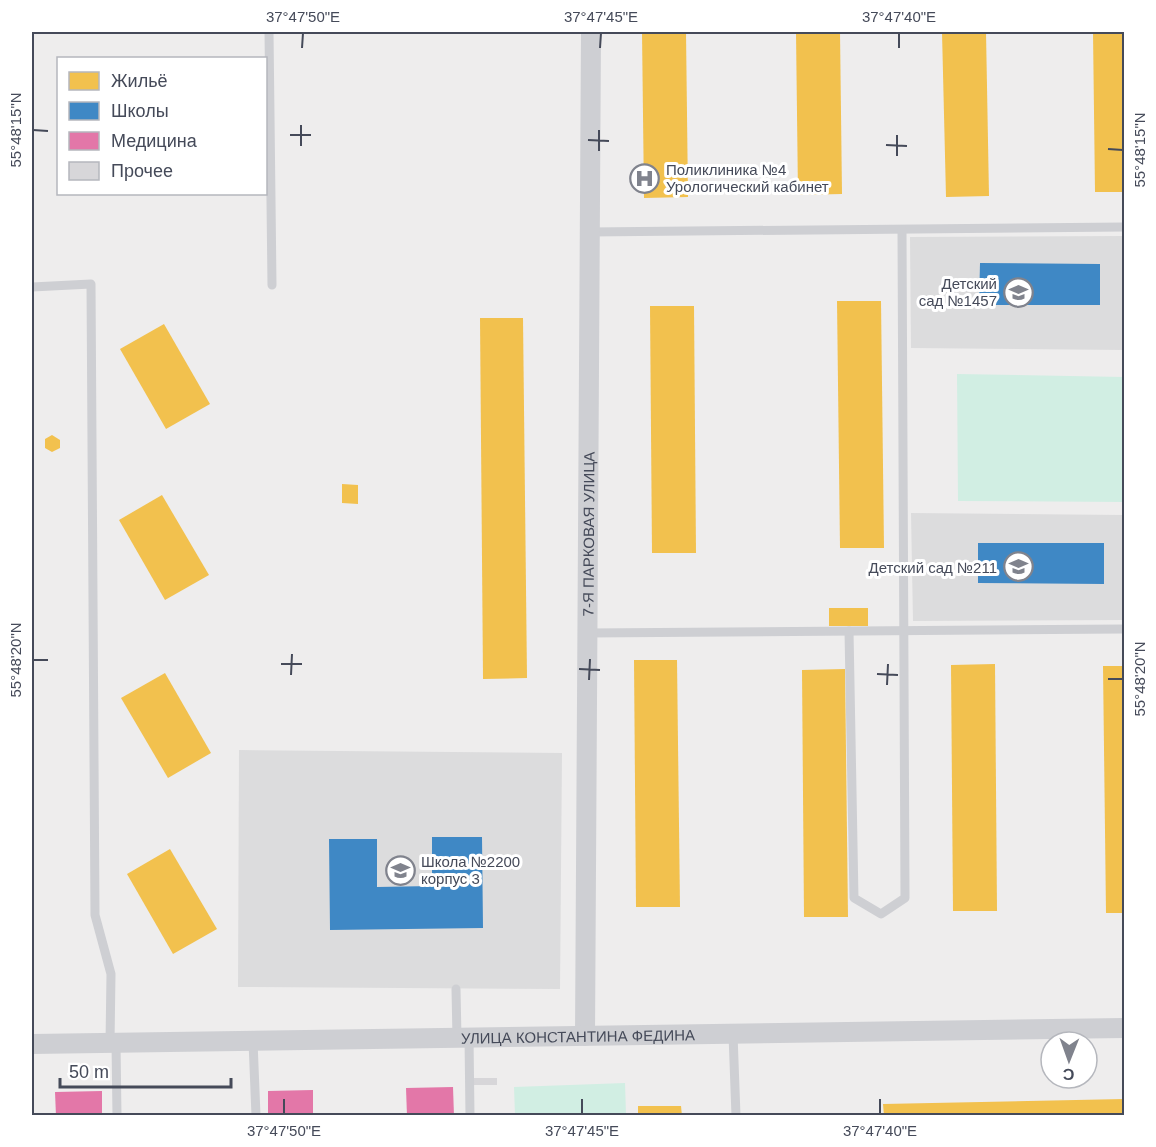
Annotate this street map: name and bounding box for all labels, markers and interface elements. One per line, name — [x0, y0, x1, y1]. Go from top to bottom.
text: 37°47'50"E — [266, 8, 340, 25]
text: 37°47'45"E — [564, 8, 638, 25]
text: 37°47'40"E — [862, 8, 936, 25]
legend — [57, 57, 267, 195]
text: Жильё — [111, 71, 168, 91]
text: 55°48'15"N — [7, 92, 24, 168]
text: Школы — [111, 101, 169, 121]
text: 55°48'15"N — [1131, 112, 1148, 188]
text: Медицина — [111, 131, 198, 151]
text: Прочее — [111, 161, 173, 181]
place label: Поликлиника №4 Урологический кабинет — [666, 161, 829, 195]
hospital icon: Поликлиника №4 Урологический кабинет — [629, 162, 661, 194]
place label: Детский сад №1457 — [919, 275, 997, 309]
school or university icon: Детский сад №1457 — [1002, 276, 1034, 308]
street label: 7-Я ПАРКОВАЯ УЛИЦА — [579, 452, 597, 616]
school or university icon: Детский сад №211 — [1002, 551, 1034, 583]
place label: Детский сад №211 — [869, 559, 997, 576]
text: 55°48'20"N — [7, 622, 24, 698]
text: 55°48'20"N — [1131, 641, 1148, 717]
place label: Школа №2200 корпус 3 — [421, 853, 520, 887]
school or university icon: Школа №2200 корпус 3 — [384, 854, 416, 886]
street label: УЛИЦА КОНСТАНТИНА ФЕДИНА — [461, 1026, 695, 1046]
north arrow — [1039, 1030, 1099, 1090]
scale bar — [60, 1051, 231, 1089]
text: 50 m — [69, 1062, 109, 1082]
text: С — [1062, 1066, 1075, 1083]
text: 37°47'50"E — [247, 1122, 321, 1139]
text: 37°47'45"E — [545, 1122, 619, 1139]
text: 37°47'40"E — [843, 1122, 917, 1139]

